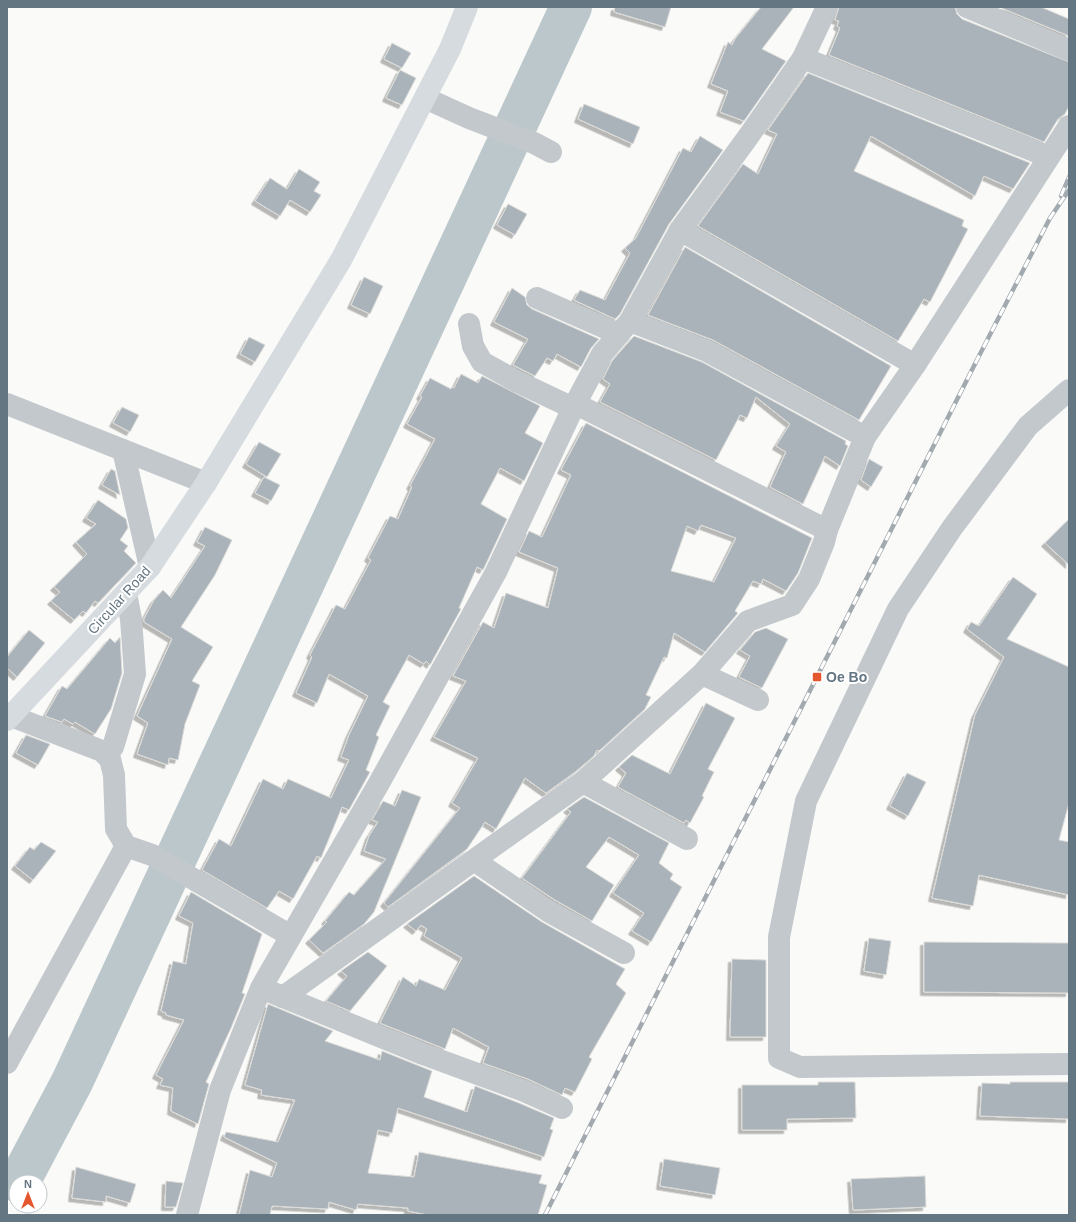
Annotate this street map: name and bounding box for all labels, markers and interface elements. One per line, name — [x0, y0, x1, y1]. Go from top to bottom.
street label: Circular Road — [84, 563, 154, 637]
place label: Oe Bo — [826, 669, 867, 685]
marker: Oe Bo — [811, 671, 823, 683]
north arrow — [8, 1174, 48, 1214]
text: N — [24, 1178, 32, 1190]

